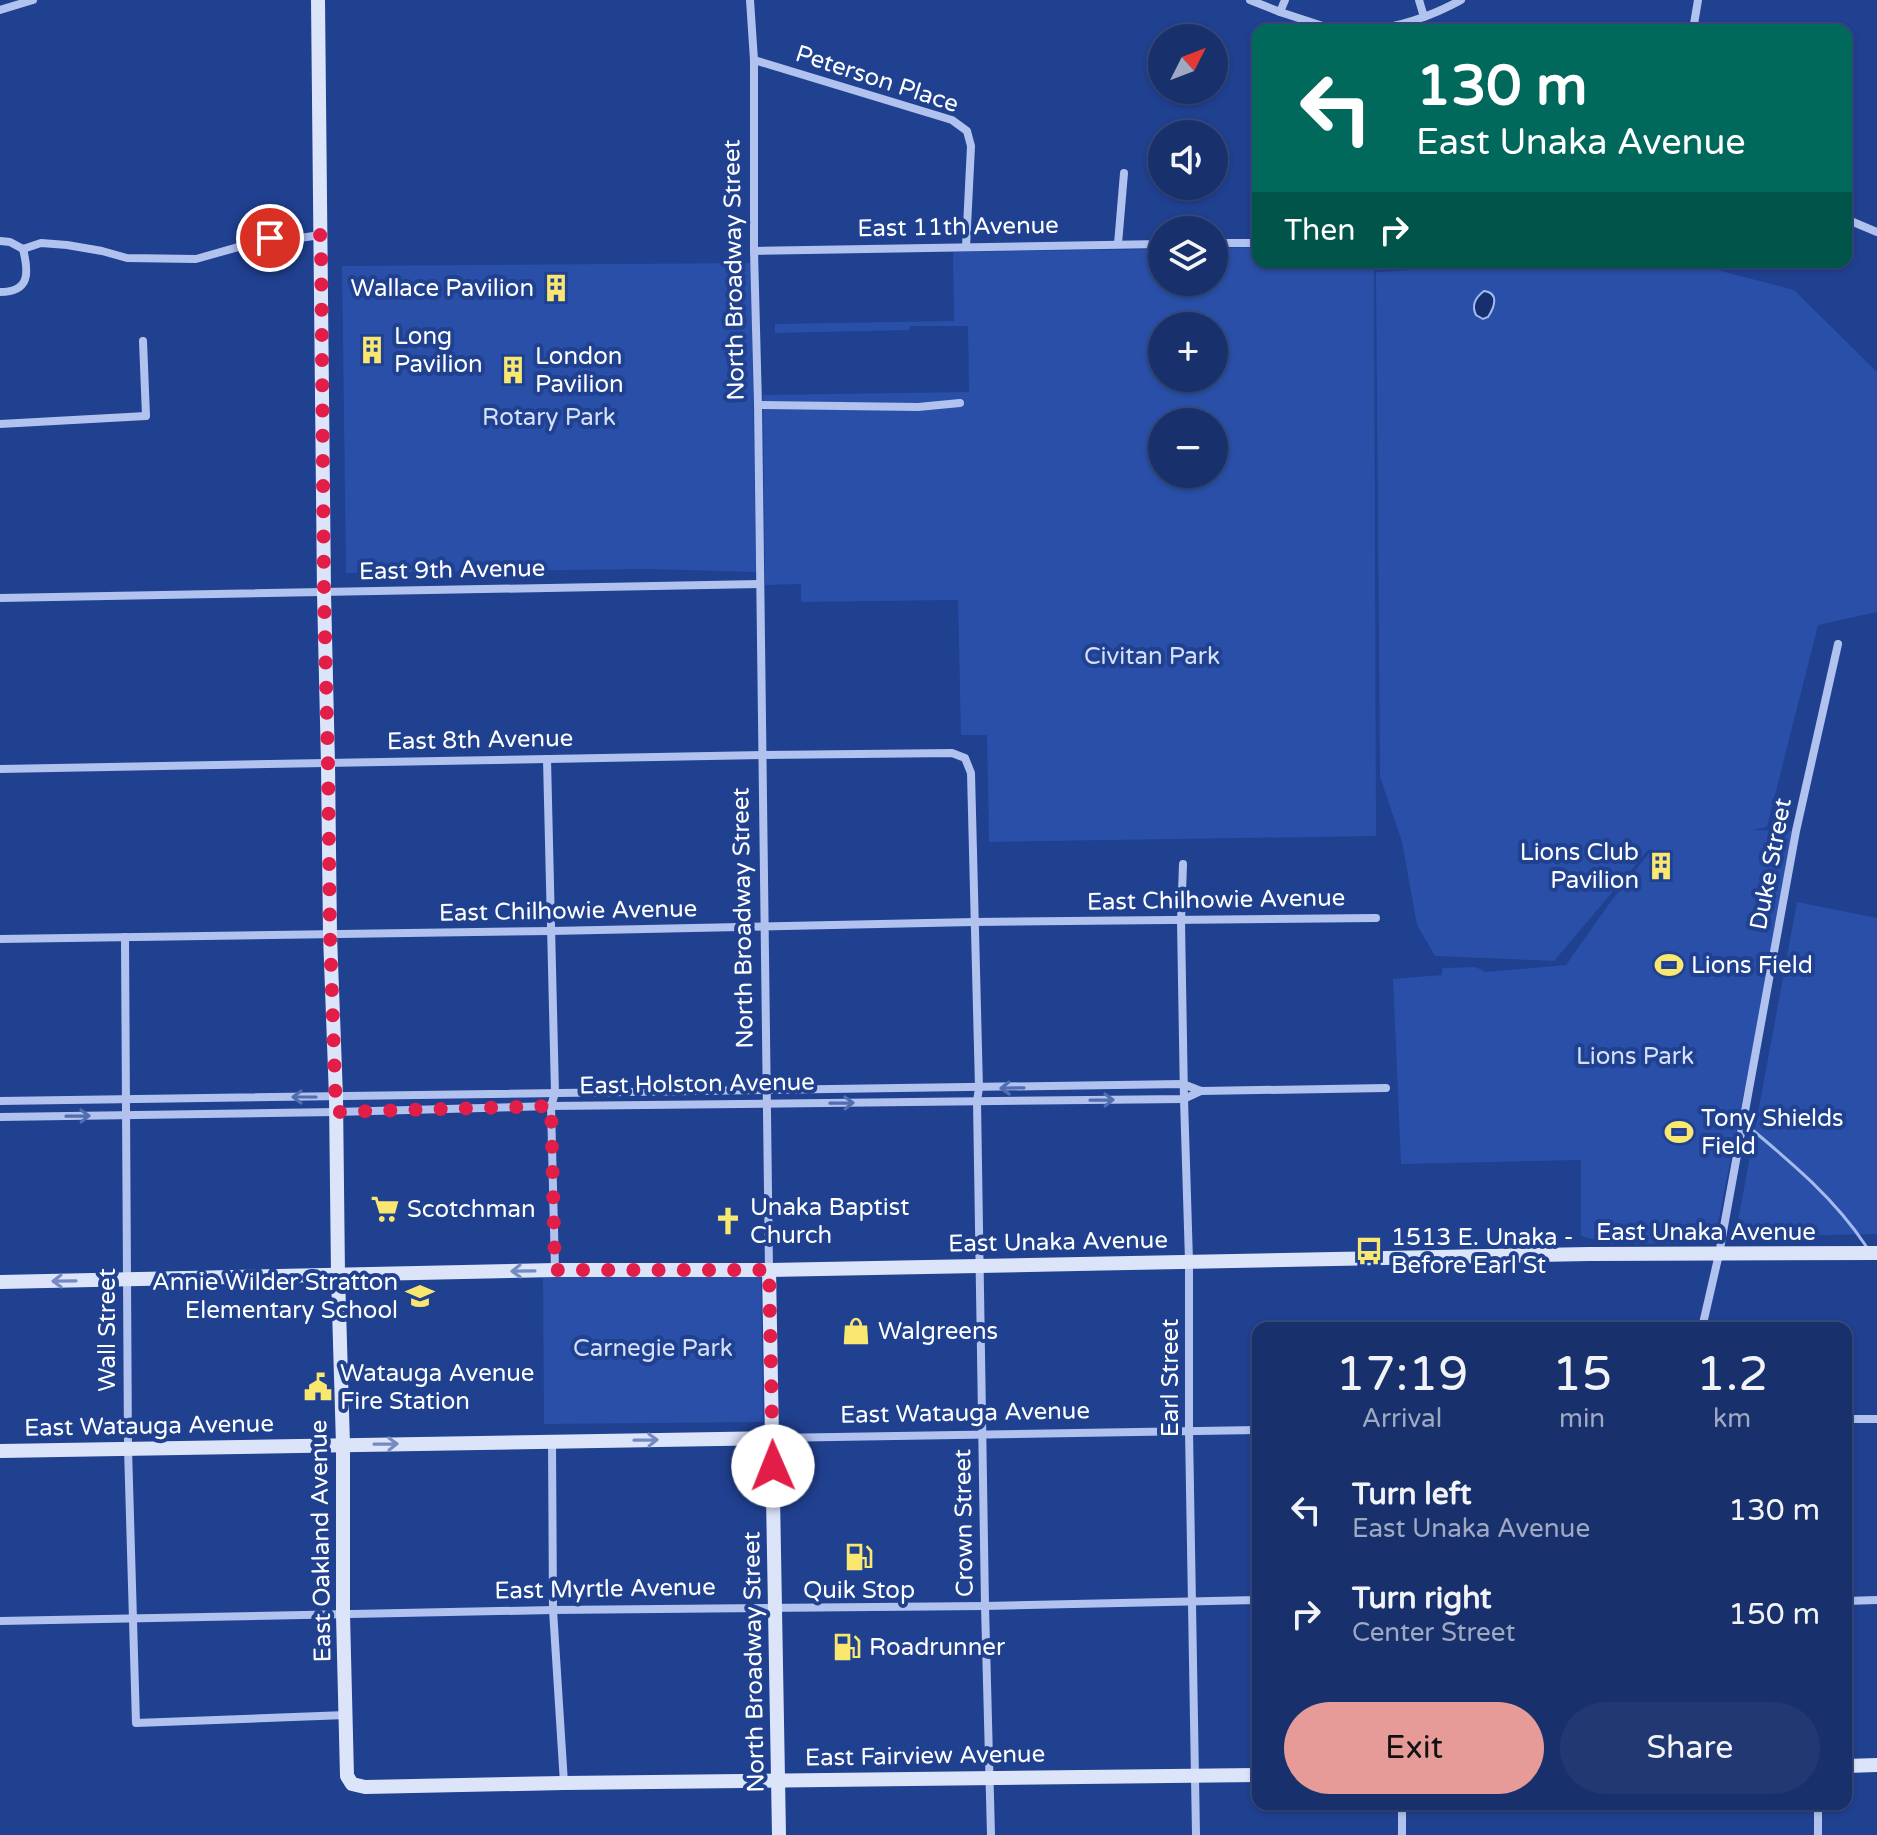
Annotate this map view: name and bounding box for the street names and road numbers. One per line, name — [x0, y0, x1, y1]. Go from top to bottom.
street label: Peterson Place — [792, 39, 962, 119]
street label: North Broadway Street — [717, 139, 751, 401]
street label: East 11th Avenue — [857, 211, 1059, 243]
street label: East 9th Avenue — [359, 554, 545, 586]
street label: East 8th Avenue — [387, 724, 573, 756]
street label: North Broadway Street — [726, 787, 760, 1049]
street label: Duke Street — [1744, 796, 1798, 932]
street label: East Chilhowie Avenue — [1087, 883, 1345, 917]
street label: East Chilhowie Avenue — [439, 894, 697, 928]
street label: East Holston Avenue — [579, 1067, 815, 1101]
street label: East Unaka Avenue — [1596, 1218, 1816, 1247]
street label: East Unaka Avenue — [948, 1226, 1168, 1258]
street label: Wall Street — [93, 1268, 122, 1392]
street label: Earl Street — [1156, 1319, 1185, 1437]
street label: East Watauga Avenue — [840, 1396, 1090, 1430]
street label: East Watauga Avenue — [24, 1409, 274, 1443]
street label: East Oakland Avenue — [304, 1419, 338, 1663]
street label: Crown Street — [948, 1449, 980, 1597]
street label: North Broadway Street — [737, 1531, 771, 1793]
street label: East Myrtle Avenue — [494, 1573, 716, 1605]
street label: East Fairview Avenue — [805, 1739, 1045, 1773]

